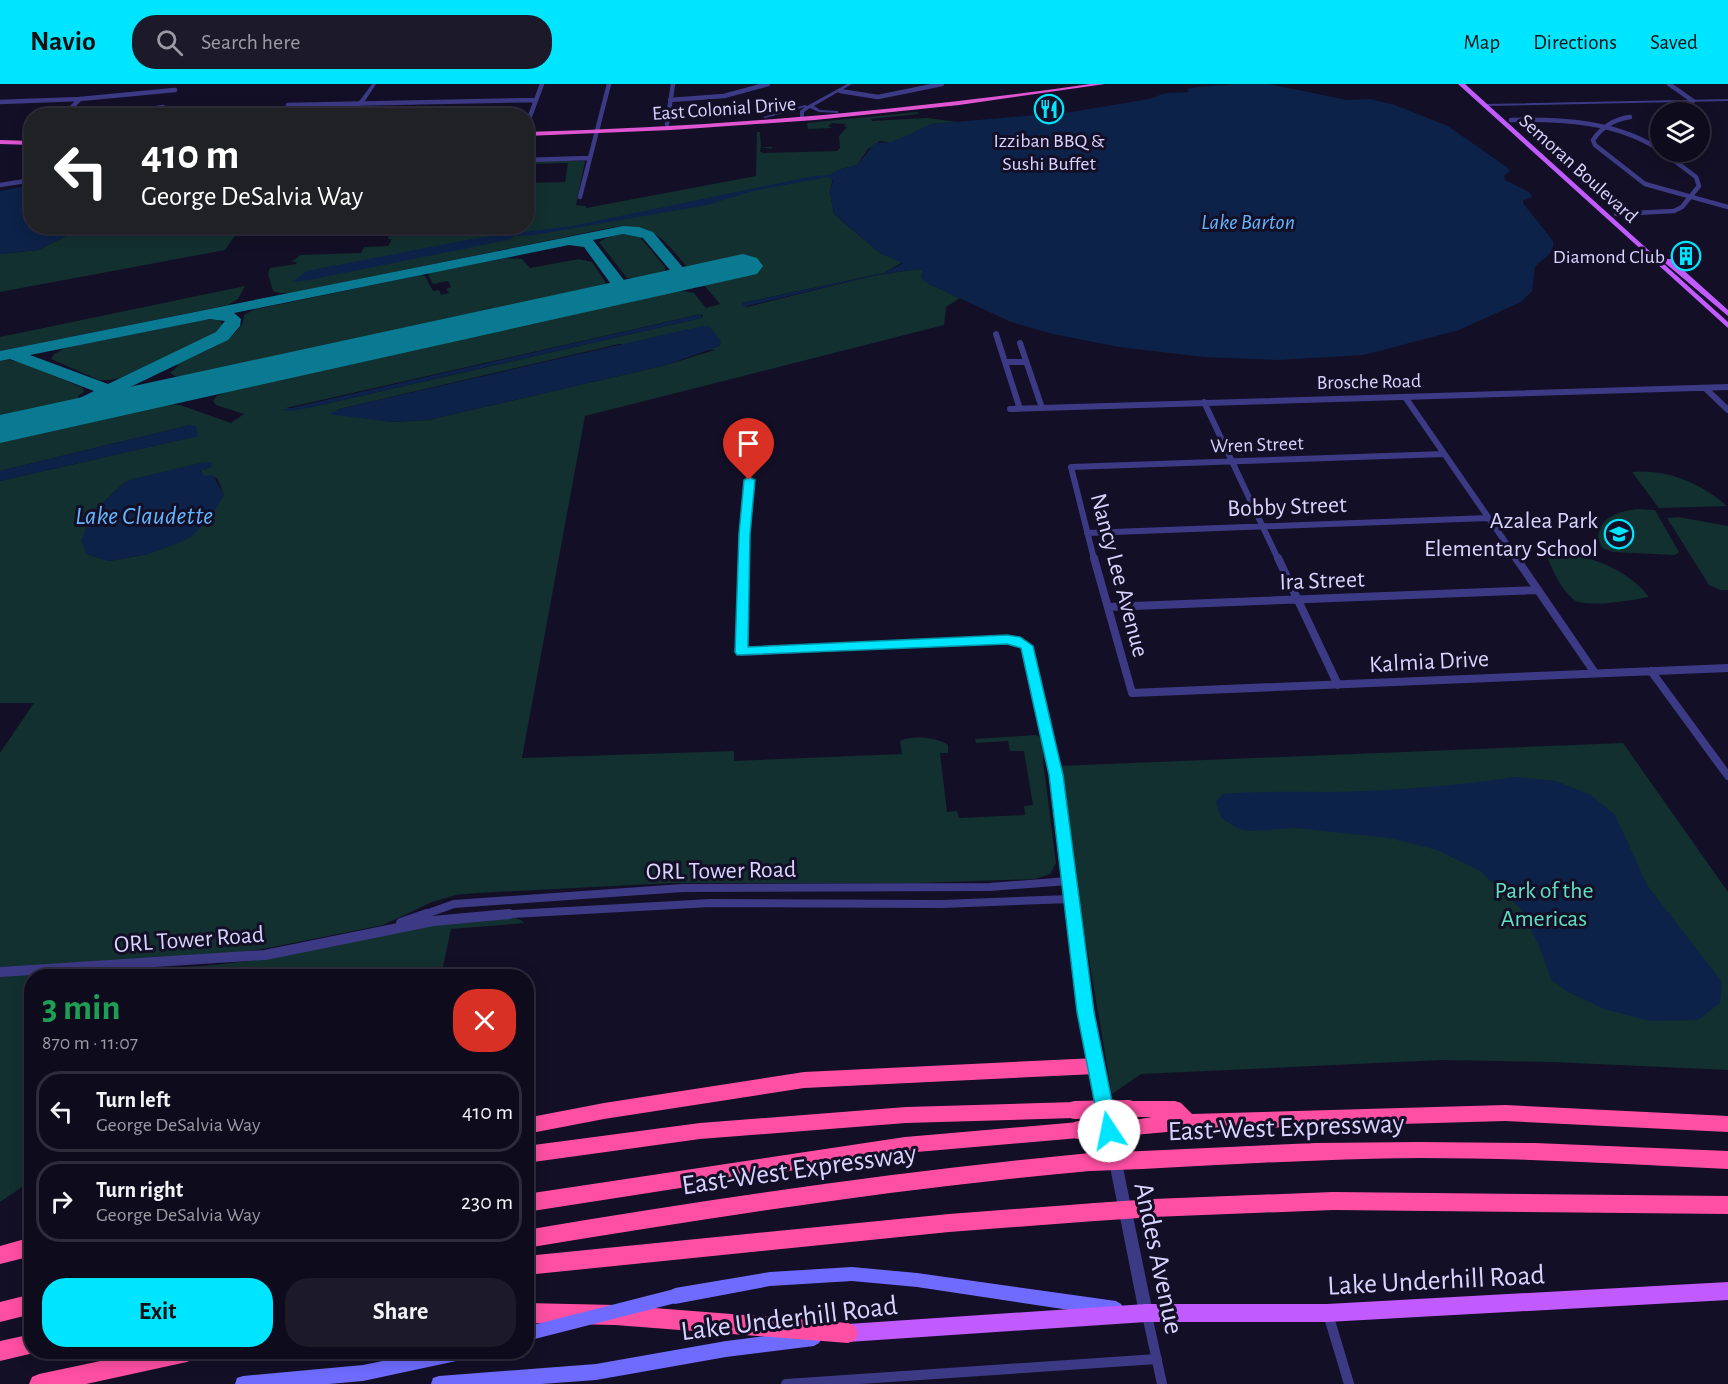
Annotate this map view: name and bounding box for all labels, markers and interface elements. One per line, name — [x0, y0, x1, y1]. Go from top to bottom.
search box — [132, 15, 552, 69]
icon: search — [153, 26, 186, 59]
text: Navio — [30, 28, 96, 56]
text: Search here — [201, 31, 300, 53]
text: Map — [1464, 32, 1500, 53]
text: Directions — [1533, 32, 1617, 53]
text: Saved — [1650, 32, 1698, 53]
restaurant icon: Izziban BBQ & Sushi Buffet — [1033, 93, 1065, 125]
street label: East Colonial Drive — [651, 94, 797, 124]
map controls — [1650, 102, 1710, 162]
button: layers — [1650, 102, 1710, 162]
street label: Semoran Boulevard — [1515, 111, 1641, 227]
place label: Izziban BBQ & Sushi Buffet — [993, 131, 1105, 174]
icon: left — [42, 132, 120, 210]
text: 410 m — [141, 134, 239, 176]
text: George DeSalvia Way — [141, 183, 363, 210]
water label: Lake Barton — [1201, 211, 1295, 233]
building icon: Diamond Club — [1670, 240, 1702, 272]
place label: Diamond Club — [1553, 247, 1665, 267]
street label: Brosche Road — [1317, 371, 1421, 393]
pin — [723, 418, 774, 480]
icon: arrive — [732, 427, 765, 460]
street label: Wren Street — [1210, 433, 1305, 457]
street label: Nancy Lee Avenue — [1086, 491, 1152, 660]
street label: Bobby Street — [1227, 493, 1347, 521]
water label: Lake Claudette — [75, 503, 213, 529]
place label: Azalea Park Elementary School — [1424, 509, 1598, 561]
school or university icon: Azalea Park Elementary School — [1603, 518, 1635, 550]
street label: Ira Street — [1279, 568, 1365, 594]
street label: Kalmia Drive — [1369, 647, 1490, 677]
street label: ORL Tower Road — [646, 858, 796, 884]
park label: Park of the Americas — [1494, 879, 1594, 931]
street label: ORL Tower Road — [113, 923, 265, 957]
button: close — [453, 989, 516, 1052]
text: 3 min — [42, 990, 120, 1026]
text: 870 m · 11:07 — [42, 1033, 138, 1053]
text: Turn left — [96, 1089, 170, 1111]
icon: left — [45, 1095, 78, 1128]
position arrow — [1077, 1099, 1141, 1163]
text: 410 m — [462, 1101, 513, 1123]
street label: East-West Expressway — [1167, 1110, 1405, 1146]
text: George DeSalvia Way — [96, 1115, 261, 1135]
street label: East-West Expressway — [680, 1140, 919, 1200]
text: Turn right — [96, 1179, 183, 1201]
street label: Andes Avenue — [1128, 1180, 1188, 1337]
icon: right — [45, 1185, 78, 1218]
text: 230 m — [461, 1191, 513, 1213]
text: George DeSalvia Way — [96, 1205, 261, 1225]
street label: Lake Underhill Road — [1327, 1261, 1546, 1301]
button: Exit — [42, 1278, 273, 1347]
button: Share — [285, 1278, 516, 1347]
street label: Lake Underhill Road — [679, 1292, 899, 1346]

